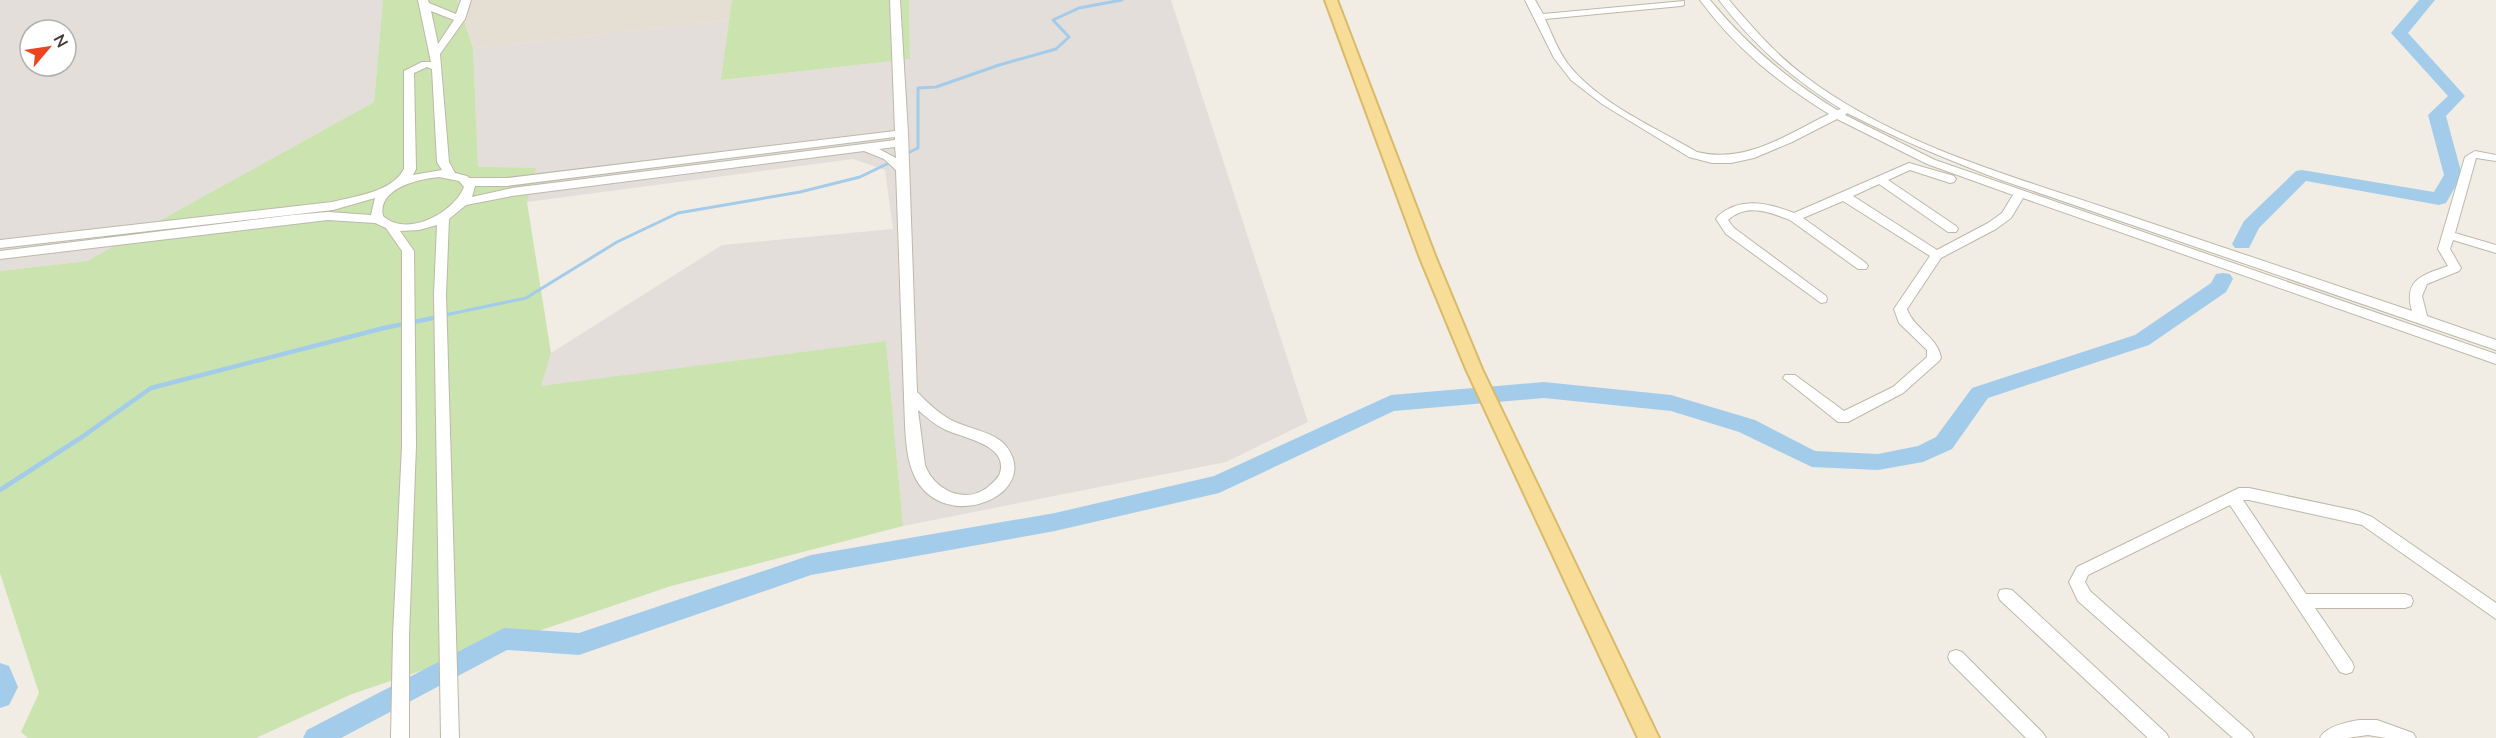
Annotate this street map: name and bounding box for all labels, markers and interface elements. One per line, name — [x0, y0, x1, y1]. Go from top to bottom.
north arrow — [18, 18, 78, 78]
text: N — [49, 31, 73, 51]

